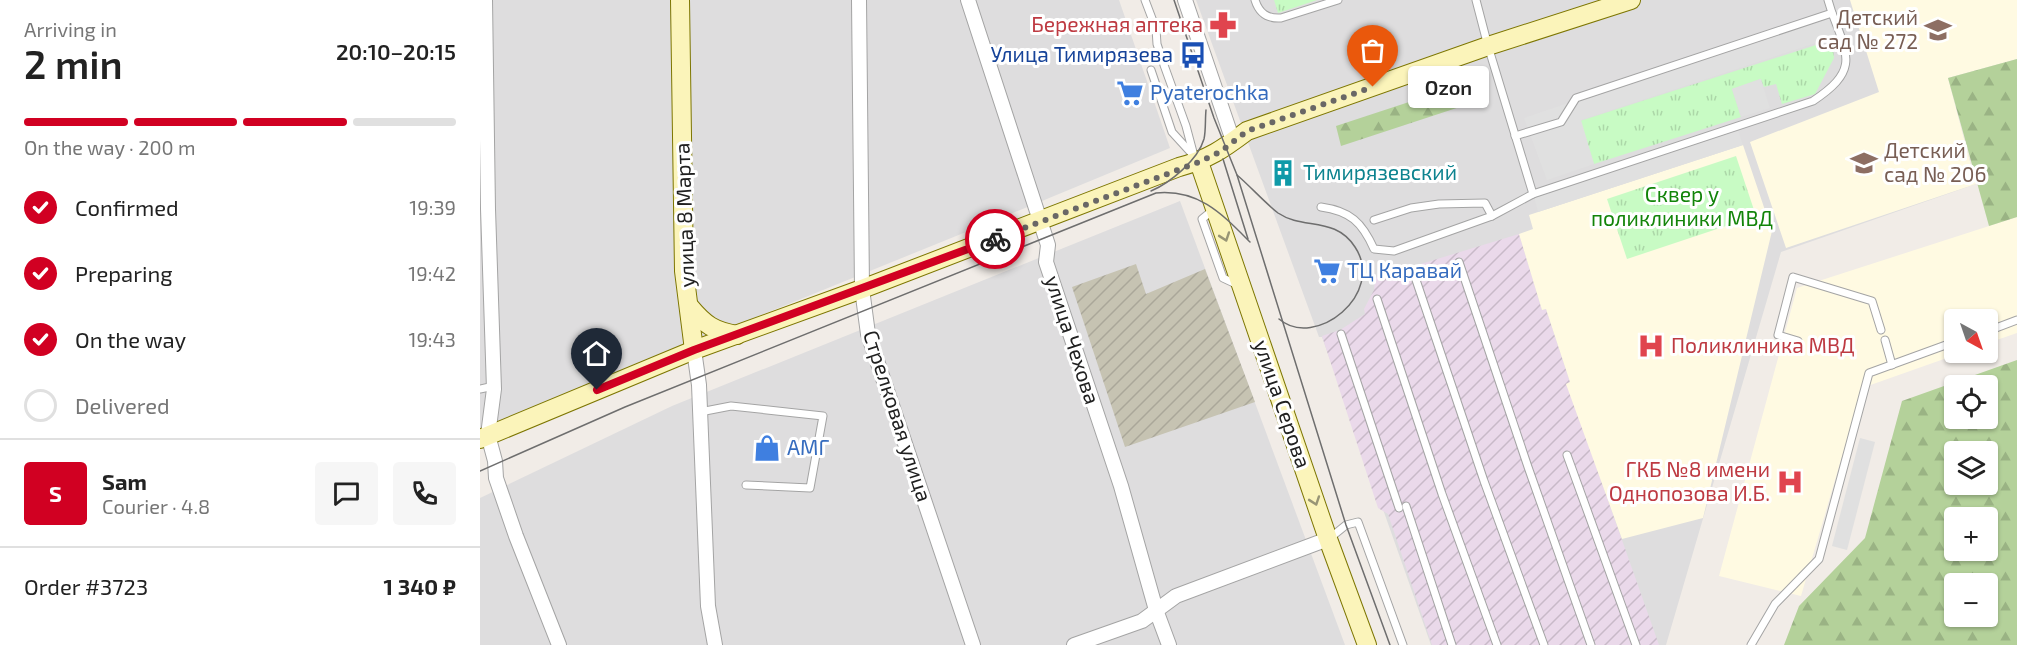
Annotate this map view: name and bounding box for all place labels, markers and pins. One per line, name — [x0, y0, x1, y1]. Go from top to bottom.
place label: Детский сад № 272 — [1818, 4, 1918, 53]
pharmacy icon: Бережная аптека — [1208, 10, 1238, 40]
place label: Бережная аптека — [1031, 11, 1203, 36]
school or university icon: Детский сад № 272 — [1923, 15, 1953, 45]
pin — [1347, 25, 1398, 87]
bus stop icon: Улица Тимирязева — [1178, 40, 1208, 70]
place label: Улица Тимирязева — [990, 41, 1173, 66]
callout: Ozon — [1409, 66, 1490, 108]
supermarket icon: Pyaterochka — [1115, 78, 1145, 108]
place label: Pyaterochka — [1150, 79, 1269, 104]
place label: Детский сад № 206 — [1884, 137, 1987, 186]
school or university icon: Детский сад № 206 — [1849, 148, 1879, 178]
building icon: Тимирязевский — [1268, 158, 1298, 188]
place label: Тимирязевский — [1303, 159, 1457, 184]
supermarket icon: ТЦ Каравай — [1312, 256, 1342, 286]
place label: ТЦ Каравай — [1347, 257, 1462, 282]
pin — [571, 328, 622, 390]
hospital icon: Поликлиника МВД — [1636, 331, 1666, 361]
place label: Поликлиника МВД — [1671, 332, 1854, 357]
shop icon: АМГ — [752, 433, 782, 463]
place label: АМГ — [787, 434, 829, 459]
place label: ГКБ №8 имени Однопозова И.Б. — [1609, 456, 1770, 505]
hospital icon: ГКБ №8 имени Однопозова И.Б. — [1775, 467, 1805, 497]

